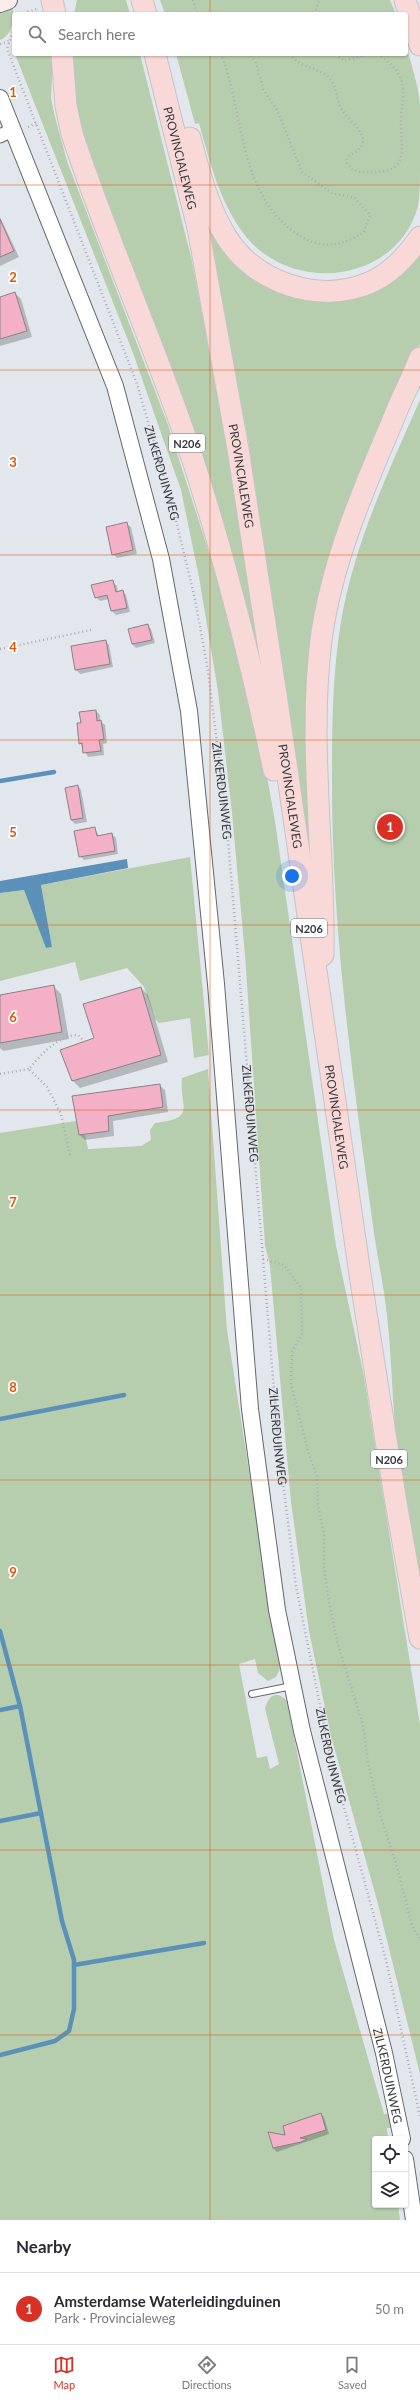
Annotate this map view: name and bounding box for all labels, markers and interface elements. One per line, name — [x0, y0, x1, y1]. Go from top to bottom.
search box — [12, 12, 408, 56]
icon: search — [26, 23, 48, 45]
text: Search here — [58, 25, 135, 43]
text: 1 — [9, 84, 17, 100]
street label: PROVINCIALEWEG — [161, 105, 201, 211]
text: 2 — [9, 269, 17, 285]
street label: PROVINCIALEWEG — [226, 423, 258, 529]
street label: ZILKERDUINWEG — [142, 424, 183, 522]
road number: N206 — [169, 434, 205, 452]
text: 3 — [9, 454, 17, 470]
text: 4 — [9, 639, 17, 655]
street label: ZILKERDUINWEG — [209, 741, 236, 840]
street label: PROVINCIALEWEG — [276, 743, 306, 850]
pin: 1 — [377, 812, 403, 842]
text: 5 — [9, 824, 17, 840]
your location — [282, 866, 302, 886]
road number: N206 — [291, 919, 327, 937]
text: 6 — [9, 1009, 17, 1025]
street label: ZILKERDUINWEG — [239, 1064, 262, 1163]
street label: PROVINCIALEWEG — [322, 1064, 352, 1170]
text: 7 — [9, 1194, 17, 1210]
text: 8 — [9, 1379, 17, 1395]
street label: ZILKERDUINWEG — [266, 1387, 291, 1486]
road number: N206 — [371, 1450, 407, 1468]
text: 9 — [9, 1564, 17, 1580]
street label: ZILKERDUINWEG — [313, 1706, 350, 1805]
street label: ZILKERDUINWEG — [370, 2026, 406, 2125]
map controls — [372, 2136, 408, 2208]
button: locate — [372, 2136, 408, 2172]
button: layers — [372, 2172, 408, 2208]
text: Nearby — [16, 2236, 71, 2257]
text: Amsterdamse Waterleidingduinen — [54, 2292, 281, 2310]
text: 1 — [25, 2301, 33, 2317]
text: 50 m — [375, 2301, 404, 2317]
text: Park · Provincialeweg — [54, 2310, 175, 2326]
tab: Map — [53, 2354, 75, 2391]
tab: Directions — [182, 2354, 231, 2391]
tab: Saved — [338, 2354, 367, 2391]

